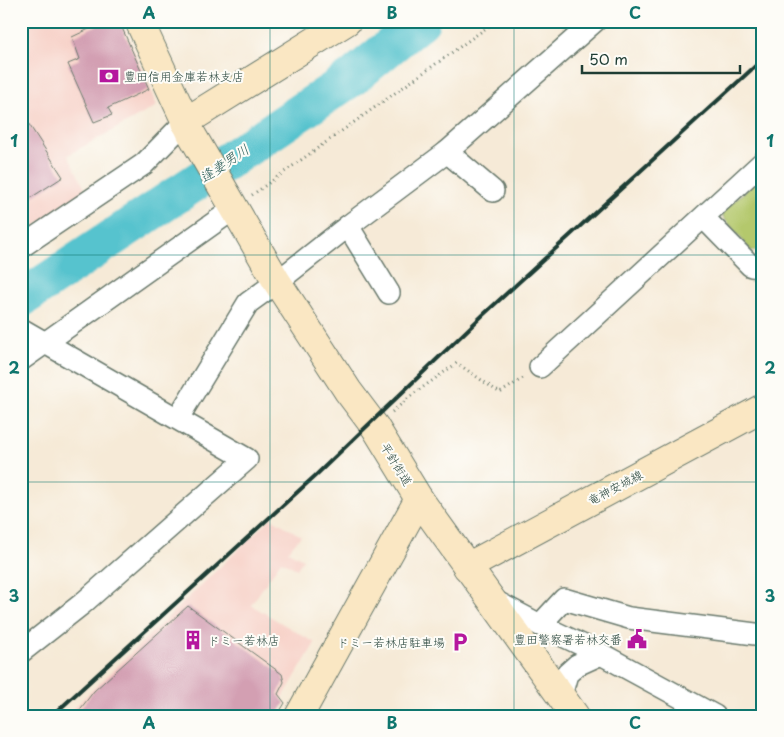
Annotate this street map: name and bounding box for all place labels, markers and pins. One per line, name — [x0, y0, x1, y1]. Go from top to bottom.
bank icon: 豊田信用金庫若林支店 — [98, 65, 120, 87]
place label: 豊田信用金庫若林支店 — [124, 67, 244, 85]
public building icon: 豊田警察署若林交番 — [626, 628, 648, 650]
building icon: ドミー若林店 — [182, 629, 204, 651]
place label: 豊田警察署若林交番 — [514, 630, 622, 648]
place label: ドミー若林店 — [208, 631, 280, 649]
parking icon: ドミー若林店駐車場 — [449, 631, 471, 653]
place label: ドミー若林店駐車場 — [337, 633, 445, 651]

